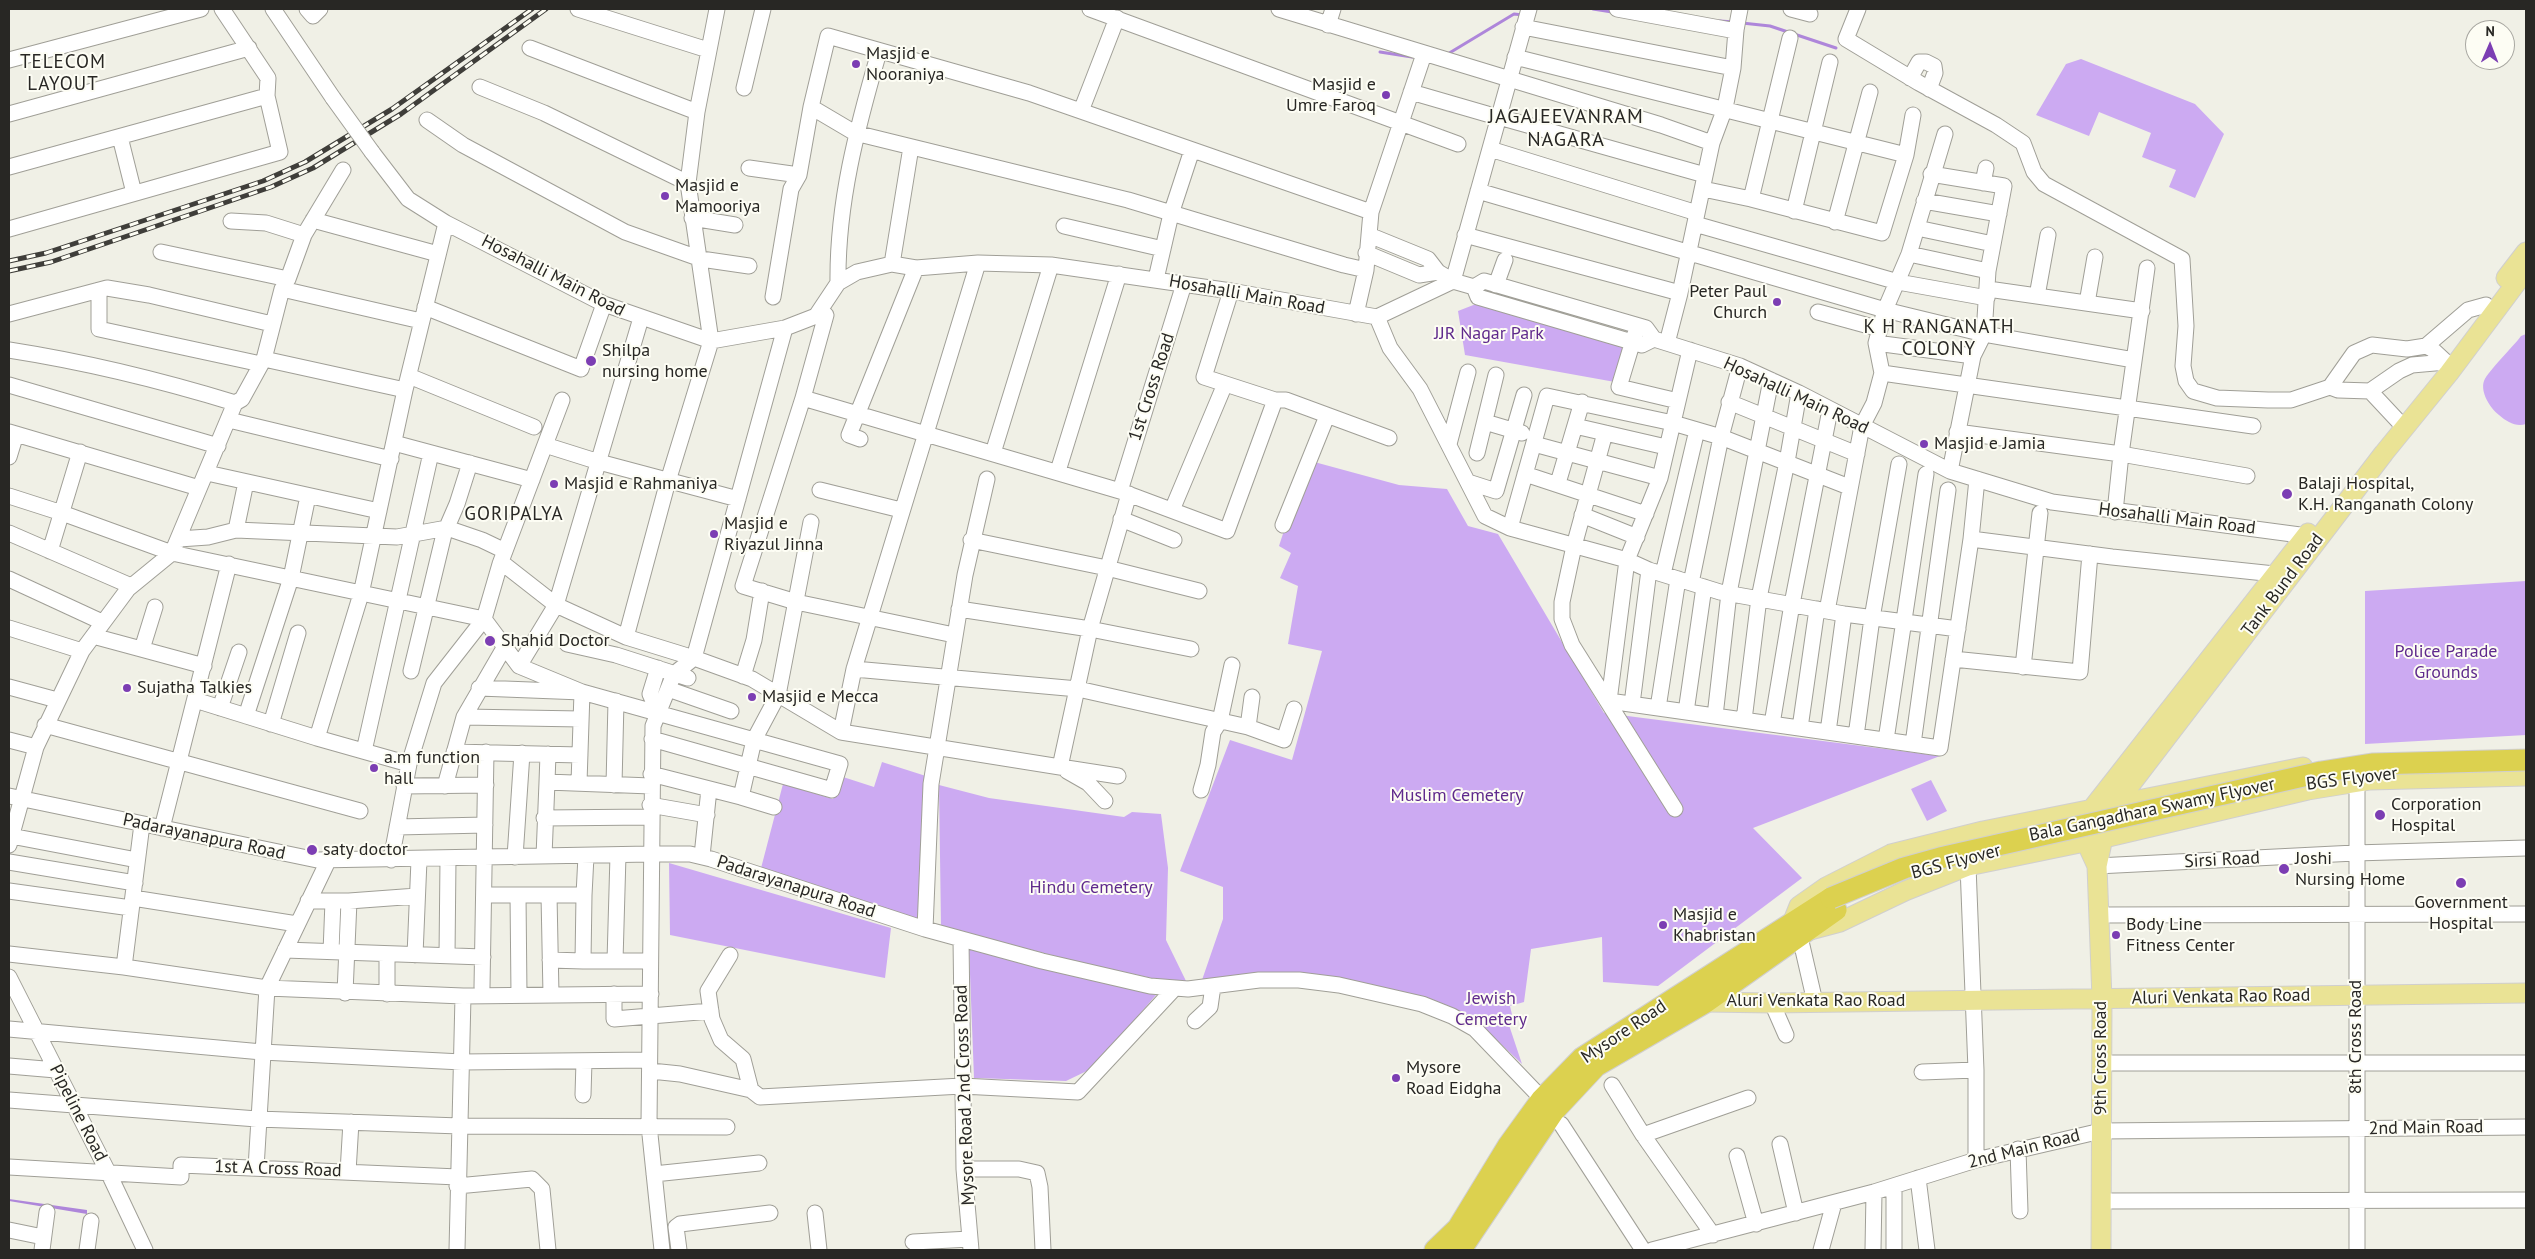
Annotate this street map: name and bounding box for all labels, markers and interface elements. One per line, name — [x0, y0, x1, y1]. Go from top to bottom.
north arrow — [2465, 20, 2515, 70]
text: N — [2485, 22, 2495, 40]
place label: Masjid e Nooraniya — [866, 43, 944, 86]
district label: TELECOM LAYOUT — [19, 52, 107, 96]
marker: Masjid e Nooraniya — [850, 58, 862, 70]
place label: Masjid e Umre Faroq — [1286, 74, 1376, 116]
marker: Masjid e Umre Faroq — [1380, 89, 1392, 101]
district label: JAGAJEEVANRAM NAGARA — [1487, 105, 1645, 152]
place label: Masjid e Mamooriya — [675, 175, 760, 218]
marker: Masjid e Mamooriya — [659, 190, 671, 202]
street label: Hosahalli Main Road — [478, 231, 628, 321]
street label: Hosahalli Main Road — [1167, 271, 1327, 319]
place label: Peter Paul Church — [1689, 281, 1767, 324]
marker: Peter Paul Church — [1771, 296, 1783, 308]
district label: K H RANGANATH COLONY — [1862, 317, 2016, 361]
park label: JJR Nagar Park — [1434, 323, 1544, 345]
street label: 1st Cross Road — [1124, 330, 1180, 444]
place label: Shilpa nursing home — [602, 340, 708, 382]
street label: Hosahalli Main Road — [1720, 353, 1872, 439]
marker: Shilpa nursing home — [584, 354, 598, 368]
place label: Masjid e Jamia — [1934, 433, 2045, 455]
marker: Masjid e Jamia — [1918, 438, 1930, 450]
place label: Masjid e Rahmaniya — [564, 473, 718, 495]
place label: Balaji Hospital, K.H. Ranganath Colony — [2298, 473, 2473, 516]
marker: Masjid e Rahmaniya — [548, 478, 560, 490]
marker: Balaji Hospital, K.H. Ranganath Colony — [2280, 487, 2294, 501]
street label: Hosahalli Main Road — [2097, 499, 2257, 539]
district label: GORIPALYA — [463, 504, 565, 526]
place label: Masjid e Riyazul Jinna — [724, 513, 823, 556]
marker: Masjid e Riyazul Jinna — [708, 528, 720, 540]
street label: Tank Bund Road — [2237, 529, 2329, 641]
place label: Shahid Doctor — [501, 630, 610, 652]
marker: Shahid Doctor — [483, 634, 497, 648]
park label: Police Parade Grounds — [2394, 641, 2498, 684]
place label: Sujatha Talkies — [137, 677, 252, 699]
marker: Sujatha Talkies — [121, 682, 133, 694]
place label: Masjid e Mecca — [762, 686, 879, 708]
marker: Masjid e Mecca — [746, 691, 758, 703]
place label: a.m function hall — [384, 747, 480, 790]
marker: a.m function hall — [368, 762, 380, 774]
street label: BGS Flyover — [2305, 763, 2399, 795]
street label: Bala Gangadhara Swamy Flyover — [2027, 773, 2277, 847]
park label: Muslim Cemetery — [1390, 785, 1524, 807]
place label: Corporation Hospital — [2391, 794, 2481, 836]
marker: Corporation Hospital — [2373, 808, 2387, 822]
street label: Padarayanapura Road — [121, 809, 287, 865]
place label: saty doctor — [323, 839, 408, 861]
street label: BGS Flyover — [1909, 840, 2003, 884]
marker: saty doctor — [305, 843, 319, 857]
street label: Sirsi Road — [2184, 847, 2260, 873]
place label: Joshi Nursing Home — [2295, 848, 2405, 891]
street label: Padarayanapura Road — [714, 851, 878, 923]
marker: Joshi Nursing Home — [2277, 862, 2291, 876]
marker: Government Hospital — [2454, 876, 2468, 890]
park label: Hindu Cemetery — [1029, 877, 1153, 899]
place label: Government Hospital — [2414, 892, 2508, 934]
place label: Masjid e Khabristan — [1673, 904, 1756, 946]
place label: Body Line Fitness Center — [2126, 914, 2235, 956]
marker: Masjid e Khabristan — [1657, 919, 1669, 931]
marker: Body Line Fitness Center — [2110, 929, 2122, 941]
street label: 8th Cross Road — [2345, 980, 2367, 1094]
street label: Mysore Road 2nd Cross Road — [950, 984, 980, 1206]
street label: Aluri Venkata Rao Road — [2131, 985, 2311, 1009]
park label: Jewish Cemetery — [1455, 988, 1527, 1030]
street label: Aluri Venkata Rao Road — [1727, 990, 1905, 1012]
street label: Mysore Road — [1577, 996, 1671, 1068]
street label: 9th Cross Road — [2090, 1001, 2112, 1115]
place label: Mysore Road Eidgha — [1406, 1057, 1502, 1100]
street label: Pipeline Road — [44, 1061, 112, 1165]
marker: Mysore Road Eidgha — [1390, 1072, 1402, 1084]
street label: 2nd Main Road — [2368, 1116, 2484, 1140]
street label: 2nd Main Road — [1966, 1125, 2082, 1173]
street label: 1st A Cross Road — [214, 1156, 342, 1182]

